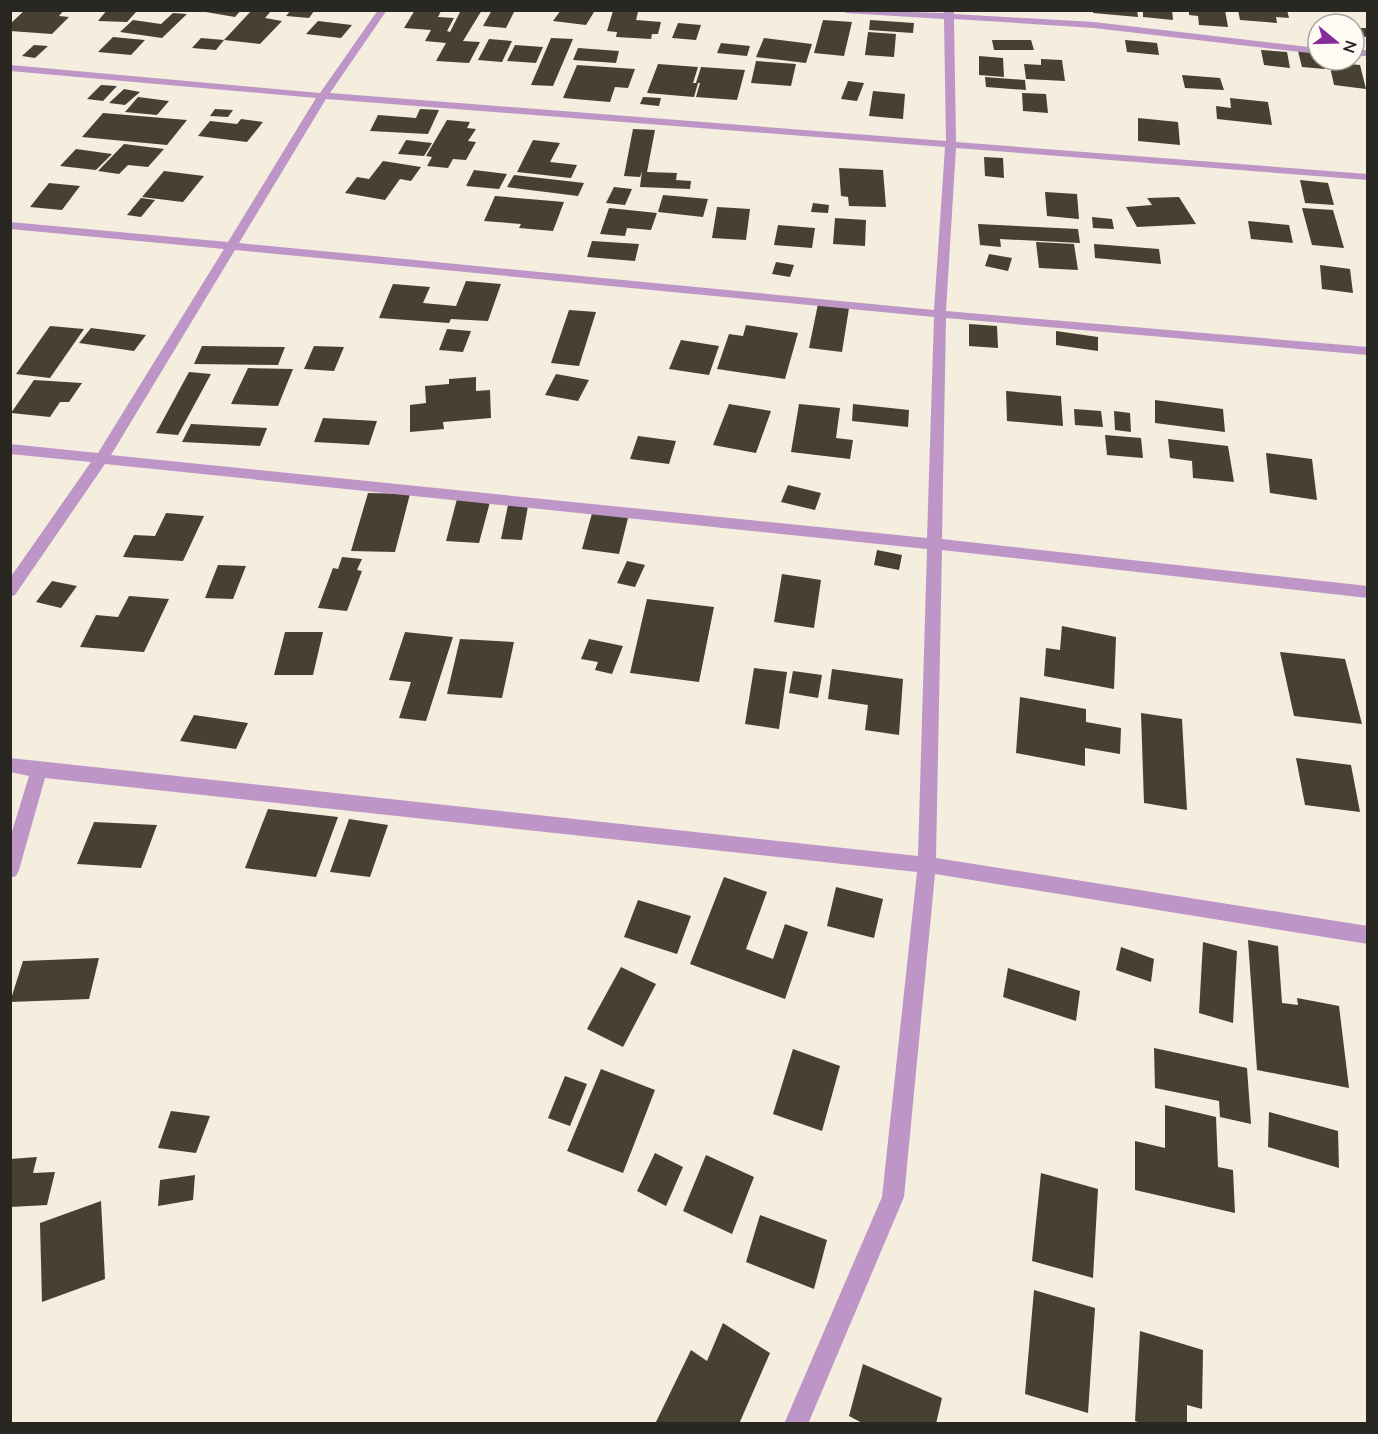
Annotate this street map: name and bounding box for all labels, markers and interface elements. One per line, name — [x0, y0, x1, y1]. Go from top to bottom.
north arrow — [1306, 12, 1366, 72]
text: N — [1337, 37, 1362, 56]

